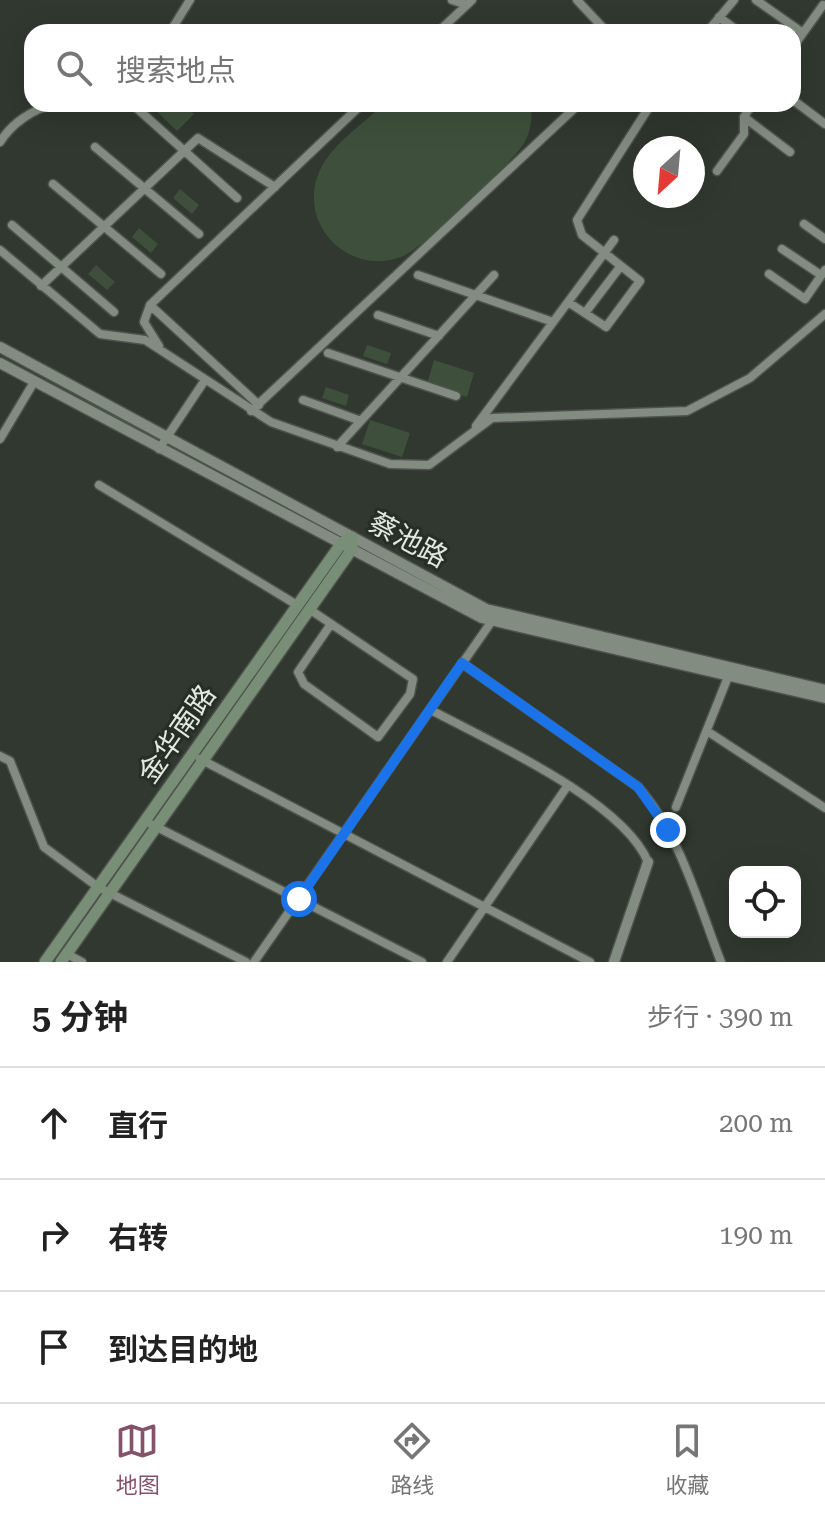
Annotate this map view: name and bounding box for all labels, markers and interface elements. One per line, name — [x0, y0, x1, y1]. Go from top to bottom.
search box — [24, 24, 801, 112]
icon: search — [52, 46, 96, 90]
text: 搜索地点 — [116, 53, 236, 88]
north arrow — [633, 136, 705, 208]
street label: 蔡池路 — [363, 506, 453, 574]
street label: 金华南路 — [131, 679, 223, 789]
route end — [650, 812, 686, 848]
map controls — [729, 866, 801, 938]
button: locate — [729, 866, 801, 938]
route start — [281, 881, 317, 917]
text: 5 分钟 — [32, 997, 128, 1037]
text: 步行 · 390 m — [647, 1002, 793, 1032]
icon: ahead — [32, 1101, 76, 1145]
text: 直行 — [108, 1108, 168, 1143]
text: 200 m — [719, 1108, 793, 1138]
icon: right — [32, 1213, 76, 1257]
text: 右转 — [108, 1220, 168, 1255]
text: 190 m — [719, 1220, 793, 1250]
icon: arrive — [32, 1325, 76, 1369]
text: 到达目的地 — [108, 1332, 258, 1367]
tab: 地图 — [115, 1419, 160, 1499]
tab: 路线 — [390, 1419, 435, 1499]
tab: 收藏 — [665, 1419, 710, 1499]

